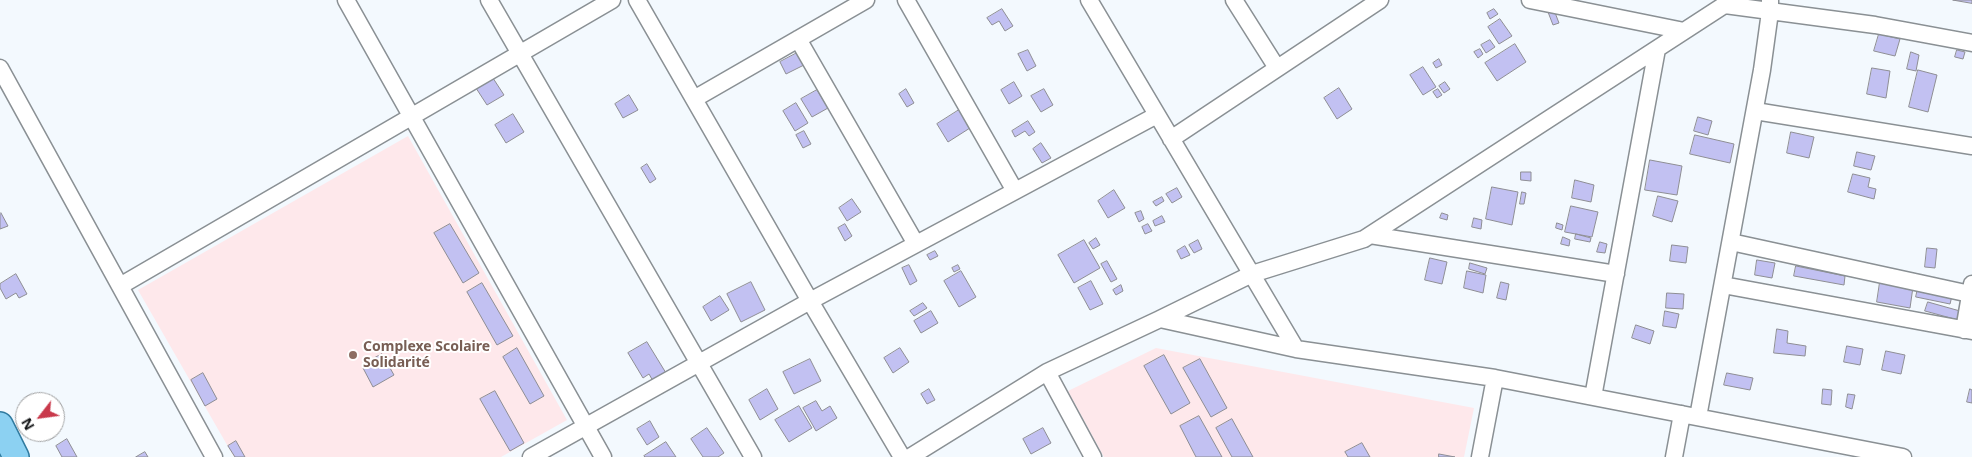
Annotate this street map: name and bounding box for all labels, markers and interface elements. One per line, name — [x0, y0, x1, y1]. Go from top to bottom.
place label: Complexe Scolaire Solidarité — [363, 339, 490, 372]
marker: Complexe Scolaire Solidarité — [347, 349, 359, 361]
north arrow — [15, 392, 65, 442]
text: N — [16, 415, 39, 434]

